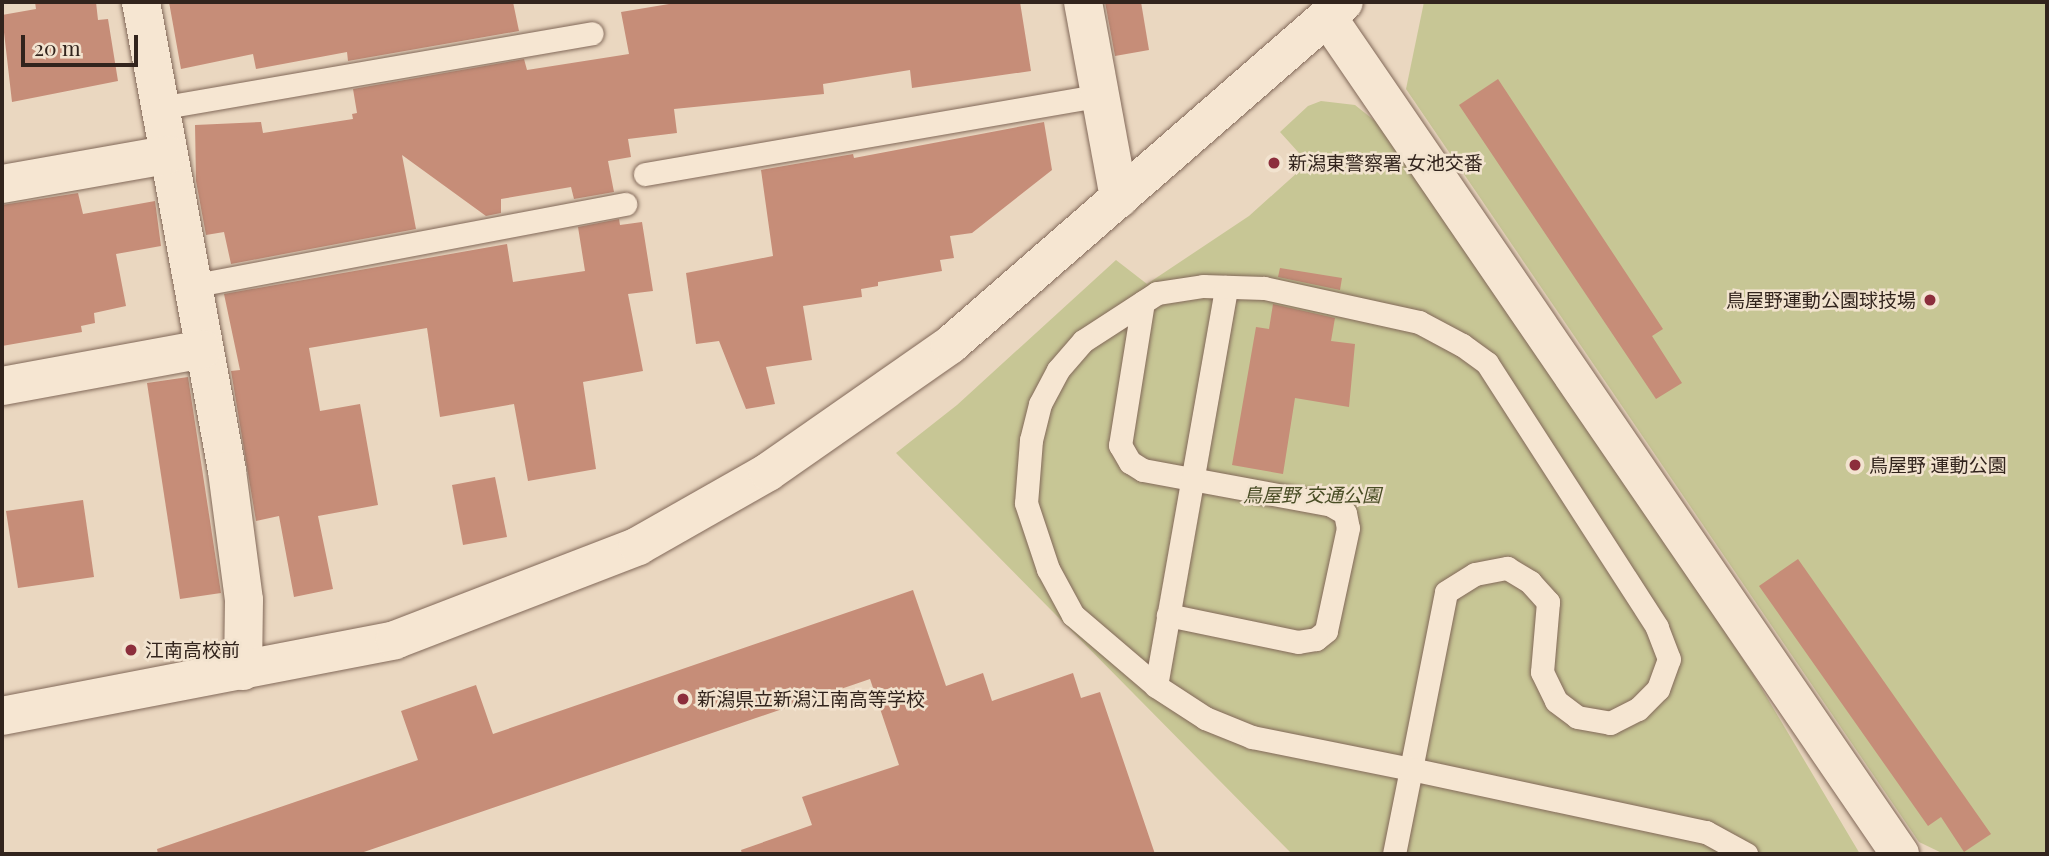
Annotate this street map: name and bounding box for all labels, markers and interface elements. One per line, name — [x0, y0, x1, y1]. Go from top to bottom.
scale bar — [24, 21, 142, 65]
text: 20 m — [34, 33, 81, 61]
place label: 新潟東警察署 女池交番 — [1288, 152, 1483, 174]
marker: 新潟東警察署 女池交番 — [1266, 155, 1282, 171]
place label: 鳥屋野運動公園球技場 — [1726, 289, 1916, 311]
marker: 鳥屋野運動公園球技場 — [1922, 292, 1938, 308]
place label: 鳥屋野 運動公園 — [1869, 454, 2007, 476]
marker: 鳥屋野 運動公園 — [1847, 457, 1863, 473]
park label: 鳥屋野 交通公園 — [1243, 484, 1381, 506]
place label: 江南高校前 — [145, 639, 240, 661]
marker: 江南高校前 — [123, 642, 139, 658]
place label: 新潟県立新潟江南高等学校 — [697, 688, 925, 710]
marker: 新潟県立新潟江南高等学校 — [675, 691, 691, 707]

